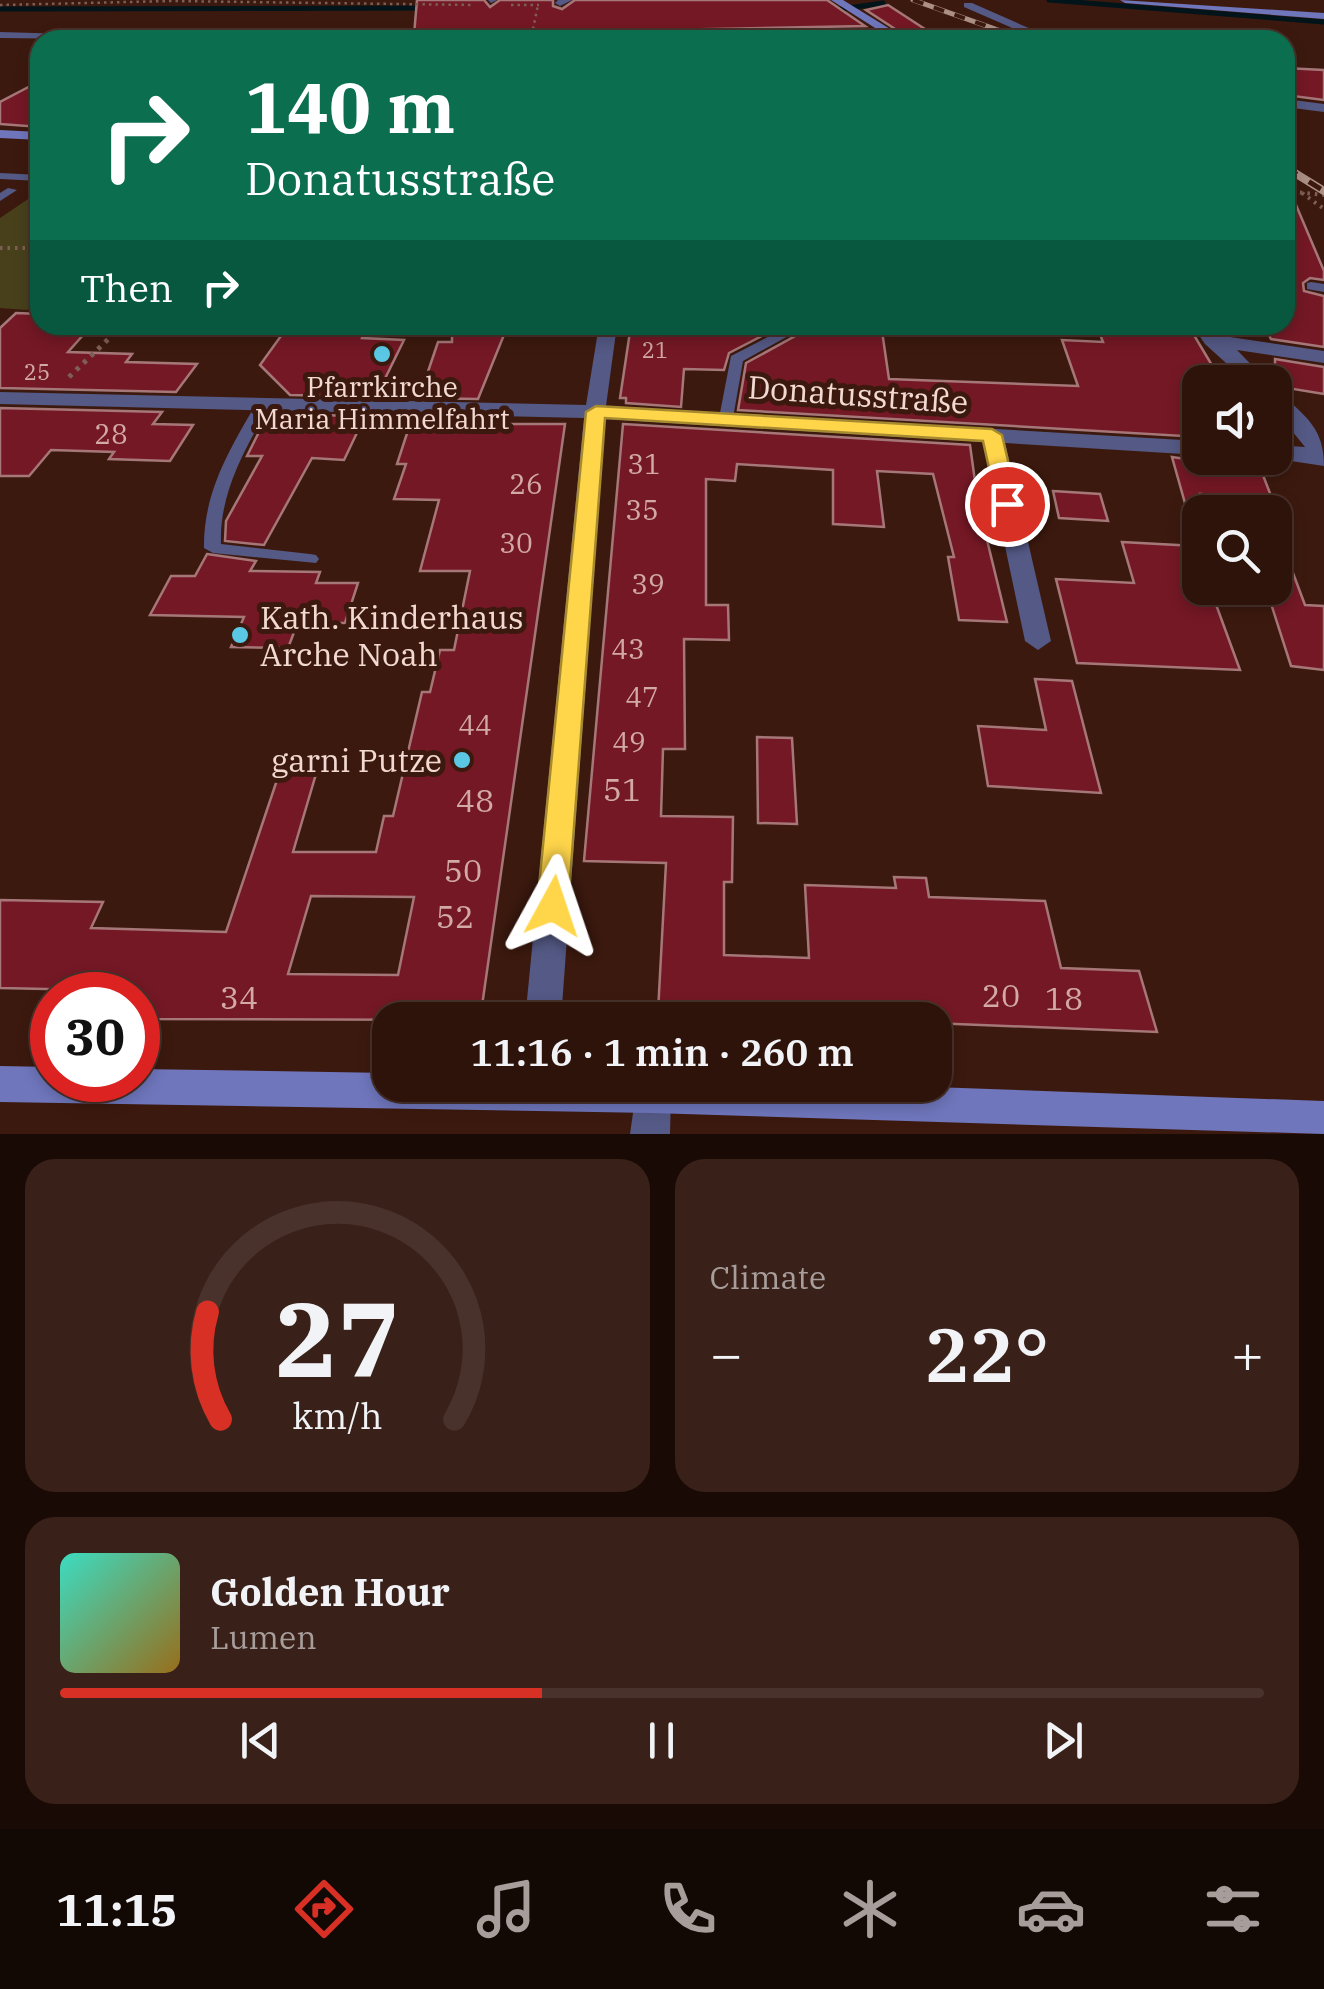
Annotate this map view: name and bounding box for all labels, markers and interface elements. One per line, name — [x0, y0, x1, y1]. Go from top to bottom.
text: 140 m — [245, 61, 455, 152]
icon: right — [80, 70, 210, 200]
text: Donatusstraße — [245, 149, 555, 207]
icon: right — [193, 260, 248, 315]
text: Then — [80, 263, 173, 312]
house number: 21 — [642, 335, 668, 364]
marker: Pfarrkirche Maria Himmelfahrt — [371, 343, 393, 365]
house number: 25 — [24, 357, 50, 386]
street label: Donatusstraße — [746, 365, 970, 423]
map controls — [1182, 365, 1292, 605]
button: sound — [1182, 365, 1292, 475]
place label: Pfarrkirche Maria Himmelfahrt — [254, 368, 510, 437]
house number: 28 — [94, 415, 128, 452]
house number: 31 — [627, 445, 661, 482]
pin — [965, 462, 1050, 547]
house number: 26 — [509, 465, 543, 502]
icon: arrive — [980, 477, 1035, 532]
house number: 35 — [625, 491, 659, 528]
button: search — [1182, 495, 1292, 605]
house number: 30 — [499, 524, 533, 561]
house number: 39 — [631, 565, 665, 602]
place label: Kath. Kinderhaus Arche Noah — [260, 596, 524, 675]
marker: Kath. Kinderhaus Arche Noah — [229, 624, 251, 646]
house number: 43 — [611, 630, 645, 667]
house number: 47 — [625, 678, 659, 715]
house number: 44 — [458, 706, 492, 743]
house number: 49 — [612, 723, 646, 760]
place label: garni Putze — [271, 739, 442, 781]
marker: garni Putze — [451, 749, 473, 771]
house number: 51 — [603, 768, 641, 810]
house number: 48 — [456, 779, 494, 821]
house number: 50 — [444, 849, 482, 891]
position arrow — [501, 854, 605, 958]
house number: 52 — [436, 895, 474, 937]
speed limit sign: 30 — [30, 972, 160, 1102]
house number: 20 — [982, 974, 1020, 1016]
house number: 34 — [220, 976, 258, 1018]
house number: 18 — [1045, 977, 1083, 1019]
text: 11:16 · 1 min · 260 m — [470, 1027, 854, 1076]
text: Climate — [710, 1256, 826, 1298]
text: 27 — [275, 1270, 400, 1406]
text: 22° — [924, 1305, 1049, 1403]
text: − — [710, 1318, 743, 1389]
text: + — [1231, 1318, 1264, 1389]
text: km/h — [292, 1392, 382, 1439]
text: Golden Hour — [210, 1567, 450, 1616]
text: Lumen — [210, 1616, 317, 1658]
icon: previous — [233, 1713, 288, 1768]
icon: pause — [634, 1713, 689, 1768]
icon: next — [1036, 1713, 1091, 1768]
icon: directions — [289, 1874, 359, 1944]
icon: music — [471, 1874, 541, 1944]
icon: phone — [653, 1874, 723, 1944]
icon: climate — [835, 1874, 905, 1944]
icon: car — [1016, 1874, 1086, 1944]
icon: filters — [1198, 1874, 1268, 1944]
text: 11:15 — [56, 1880, 178, 1938]

